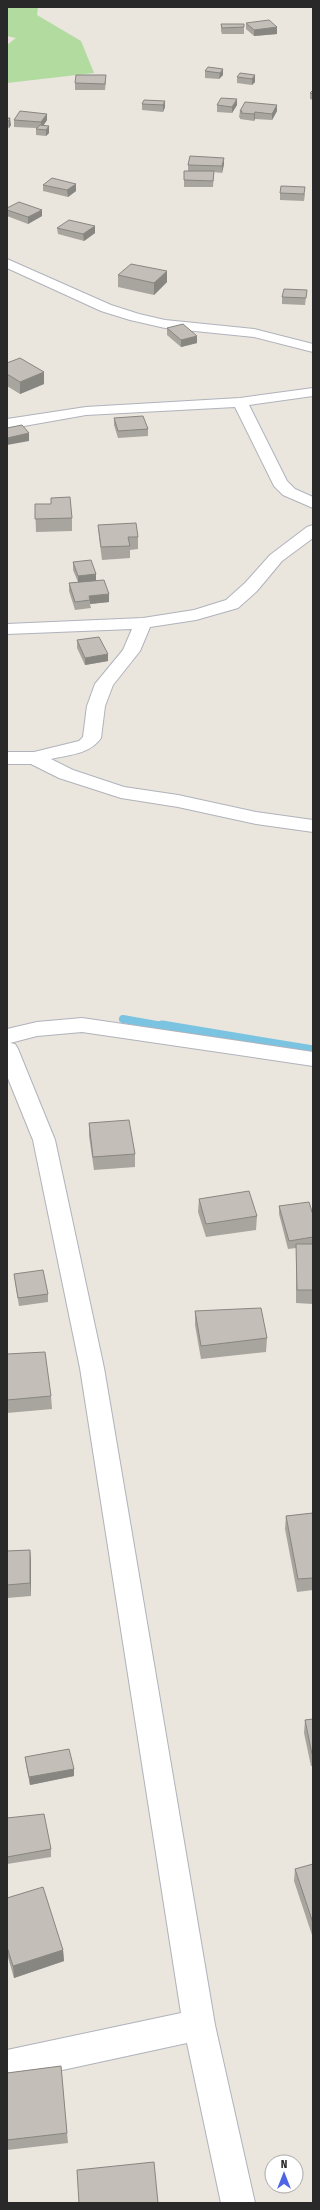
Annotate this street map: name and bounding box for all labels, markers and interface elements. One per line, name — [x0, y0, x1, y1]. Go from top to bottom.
north arrow — [264, 2154, 304, 2194]
text: N — [281, 2158, 287, 2171]

